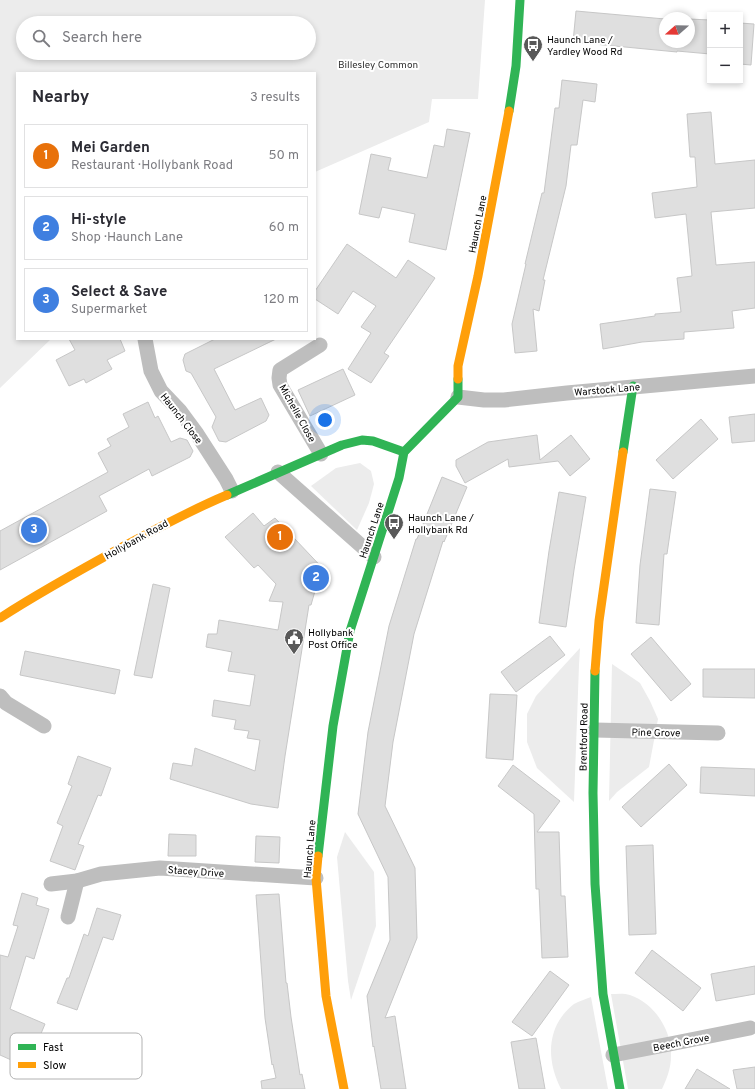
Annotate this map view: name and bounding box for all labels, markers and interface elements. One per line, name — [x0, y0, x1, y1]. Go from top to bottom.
north arrow — [659, 12, 695, 48]
map controls — [707, 12, 743, 84]
button: + — [707, 12, 743, 48]
search box — [16, 16, 316, 60]
icon: search — [30, 27, 52, 49]
text: Search here — [62, 29, 142, 48]
bus stop icon: Haunch Lane / Yardley Wood Rd — [522, 34, 544, 62]
place label: Haunch Lane / Yardley Wood Rd — [547, 34, 622, 59]
button: − — [707, 48, 743, 84]
park label: Billesley Common — [338, 59, 418, 72]
text: Nearby — [32, 87, 89, 109]
text: 3 results — [250, 90, 300, 106]
text: Mei Garden — [71, 139, 150, 158]
text: 1 — [43, 148, 49, 164]
text: 50 m — [269, 148, 299, 164]
text: Restaurant · Hollybank Road — [71, 158, 233, 174]
street label: Haunch Lane — [467, 194, 490, 254]
text: Hi-style — [71, 211, 126, 230]
text: 2 — [42, 220, 50, 236]
text: 60 m — [269, 220, 299, 236]
text: Shop · Haunch Lane — [71, 230, 183, 246]
text: Select & Save — [71, 283, 167, 302]
text: 3 — [42, 292, 50, 308]
text: 120 m — [264, 292, 299, 308]
text: Supermarket — [71, 302, 147, 318]
street label: Warstock Lane — [574, 381, 641, 400]
street label: Michelle Close — [275, 382, 318, 445]
street label: Haunch Close — [157, 391, 205, 447]
your location — [315, 410, 335, 430]
street label: Haunch Lane — [357, 501, 388, 560]
bus stop icon: Haunch Lane / Hollybank Rd — [383, 512, 405, 540]
place label: Haunch Lane / Hollybank Rd — [408, 512, 474, 537]
pin: 3 — [21, 515, 47, 545]
street label: Hollybank Road — [103, 517, 171, 563]
pin: 1 — [267, 522, 293, 552]
pin: 2 — [303, 563, 329, 593]
public building icon: Hollybank Post Office — [283, 627, 305, 655]
place label: Hollybank Post Office — [308, 627, 358, 652]
street label: Brentford Road — [577, 703, 592, 771]
street label: Pine Grove — [631, 727, 681, 740]
street label: Haunch Lane — [301, 819, 320, 879]
street label: Stacey Drive — [167, 864, 225, 881]
street label: Beech Grove — [652, 1032, 711, 1055]
legend — [10, 1033, 142, 1079]
text: Fast — [43, 1041, 63, 1055]
text: Slow — [43, 1059, 66, 1073]

